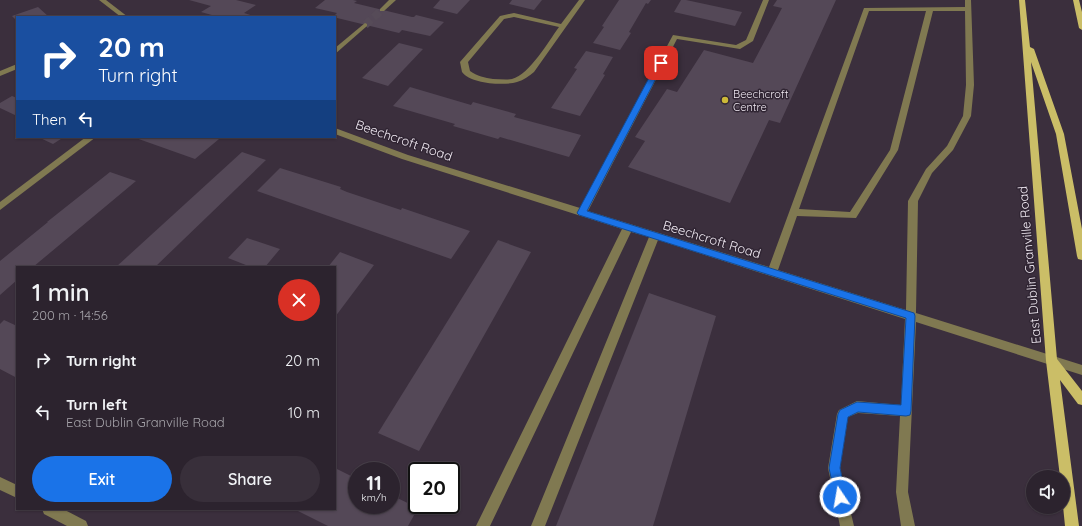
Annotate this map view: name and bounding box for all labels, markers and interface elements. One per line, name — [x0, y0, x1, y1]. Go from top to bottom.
text: 20 m — [98, 29, 165, 64]
icon: right — [32, 32, 84, 84]
pin — [644, 46, 678, 80]
icon: arrive — [650, 52, 672, 74]
text: Turn right — [98, 64, 178, 87]
place label: Beechcroft Centre — [733, 87, 789, 114]
marker: Beechcroft Centre — [720, 95, 730, 105]
icon: left — [75, 108, 97, 130]
text: Then — [32, 110, 67, 129]
street label: Beechcroft Road — [353, 116, 455, 164]
street label: East Dublin Granville Road — [1014, 185, 1044, 345]
street label: Beechcroft Road — [661, 217, 763, 261]
text: 1 min — [32, 277, 90, 307]
button: close — [278, 279, 320, 321]
text: 200 m · 14:56 — [32, 307, 108, 323]
icon: right — [32, 349, 54, 371]
text: Turn right — [66, 351, 137, 370]
text: 20 m — [285, 351, 320, 370]
text: Turn left — [66, 395, 128, 414]
icon: left — [32, 401, 54, 423]
text: 10 m — [288, 403, 320, 422]
text: East Dublin Granville Road — [66, 414, 225, 430]
button: Exit — [32, 456, 172, 502]
button: Share — [180, 456, 320, 502]
speed limit sign: 20 — [408, 462, 460, 514]
text: 11 — [366, 470, 382, 495]
map controls — [1026, 470, 1070, 514]
button: sound — [1026, 470, 1070, 514]
position arrow — [819, 476, 861, 518]
text: km/h — [361, 491, 387, 504]

